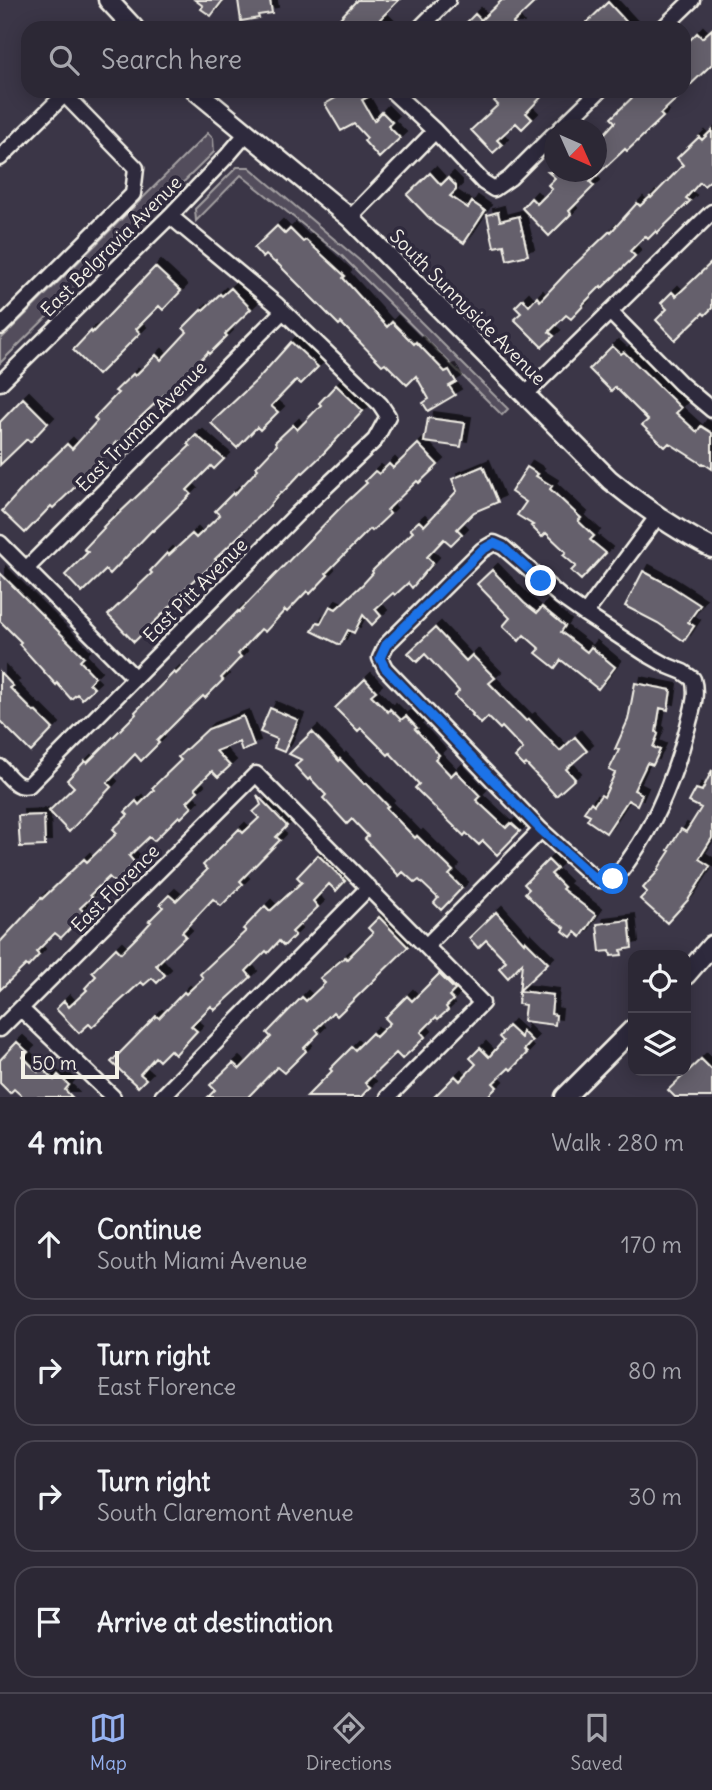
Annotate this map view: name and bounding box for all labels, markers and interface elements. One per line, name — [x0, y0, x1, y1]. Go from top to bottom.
search box — [21, 21, 691, 98]
icon: search — [45, 41, 83, 79]
text: Search here — [101, 43, 242, 76]
north arrow — [544, 119, 607, 182]
street label: East Belgravia Avenue — [35, 170, 187, 322]
street label: South Sunnyside Avenue — [385, 224, 551, 390]
street label: East Truman Avenue — [70, 355, 212, 497]
street label: East Pitt Avenue — [138, 533, 252, 647]
route end — [525, 565, 556, 596]
street label: East Florence — [66, 839, 164, 937]
route start — [597, 863, 628, 894]
map controls — [628, 950, 691, 1076]
button: locate — [628, 950, 691, 1013]
button: layers — [628, 1013, 691, 1076]
scale bar — [21, 1048, 119, 1080]
text: 50 m — [32, 1051, 77, 1075]
text: 4 min — [28, 1124, 103, 1162]
text: Walk · 280 m — [551, 1128, 684, 1157]
text: Continue — [97, 1213, 202, 1246]
icon: ahead — [30, 1225, 68, 1263]
text: 170 m — [621, 1230, 682, 1259]
text: South Miami Avenue — [97, 1246, 307, 1275]
text: Turn right — [97, 1339, 210, 1372]
icon: right — [30, 1351, 68, 1389]
text: 80 m — [628, 1356, 682, 1385]
text: East Florence — [97, 1372, 236, 1401]
text: Turn right — [97, 1465, 210, 1498]
icon: right — [30, 1477, 68, 1515]
text: 30 m — [628, 1482, 682, 1511]
text: South Claremont Avenue — [97, 1498, 354, 1527]
icon: arrive — [30, 1603, 68, 1641]
text: Arrive at destination — [97, 1606, 333, 1639]
tab: Map — [89, 1709, 127, 1775]
tab: Directions — [306, 1709, 392, 1775]
tab: Saved — [571, 1709, 623, 1775]

